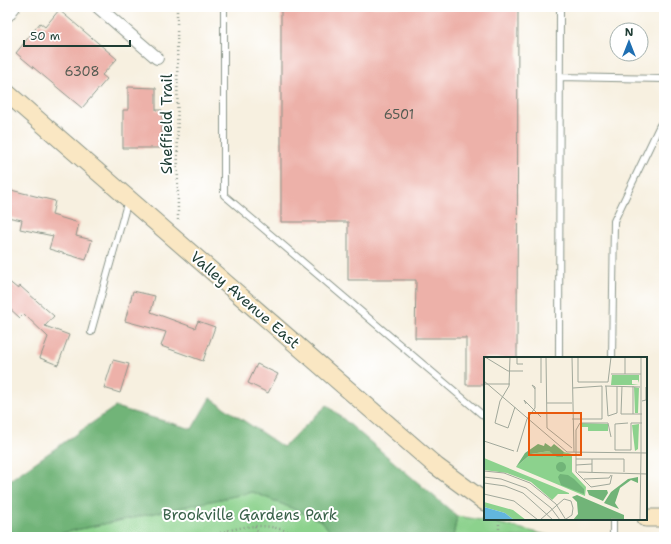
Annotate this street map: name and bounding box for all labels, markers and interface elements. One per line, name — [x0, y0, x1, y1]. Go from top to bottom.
scale bar — [24, 22, 130, 48]
north arrow — [609, 22, 649, 62]
text: N — [625, 25, 634, 40]
text: 50 m — [30, 28, 60, 44]
house number: 6308 — [64, 63, 100, 80]
street label: Sheffield Trail — [157, 73, 177, 174]
house number: 6501 — [384, 106, 414, 123]
street label: Valley Avenue East — [186, 247, 304, 353]
inset map — [484, 357, 647, 520]
park label: Brookville Gardens Park — [163, 505, 337, 525]

